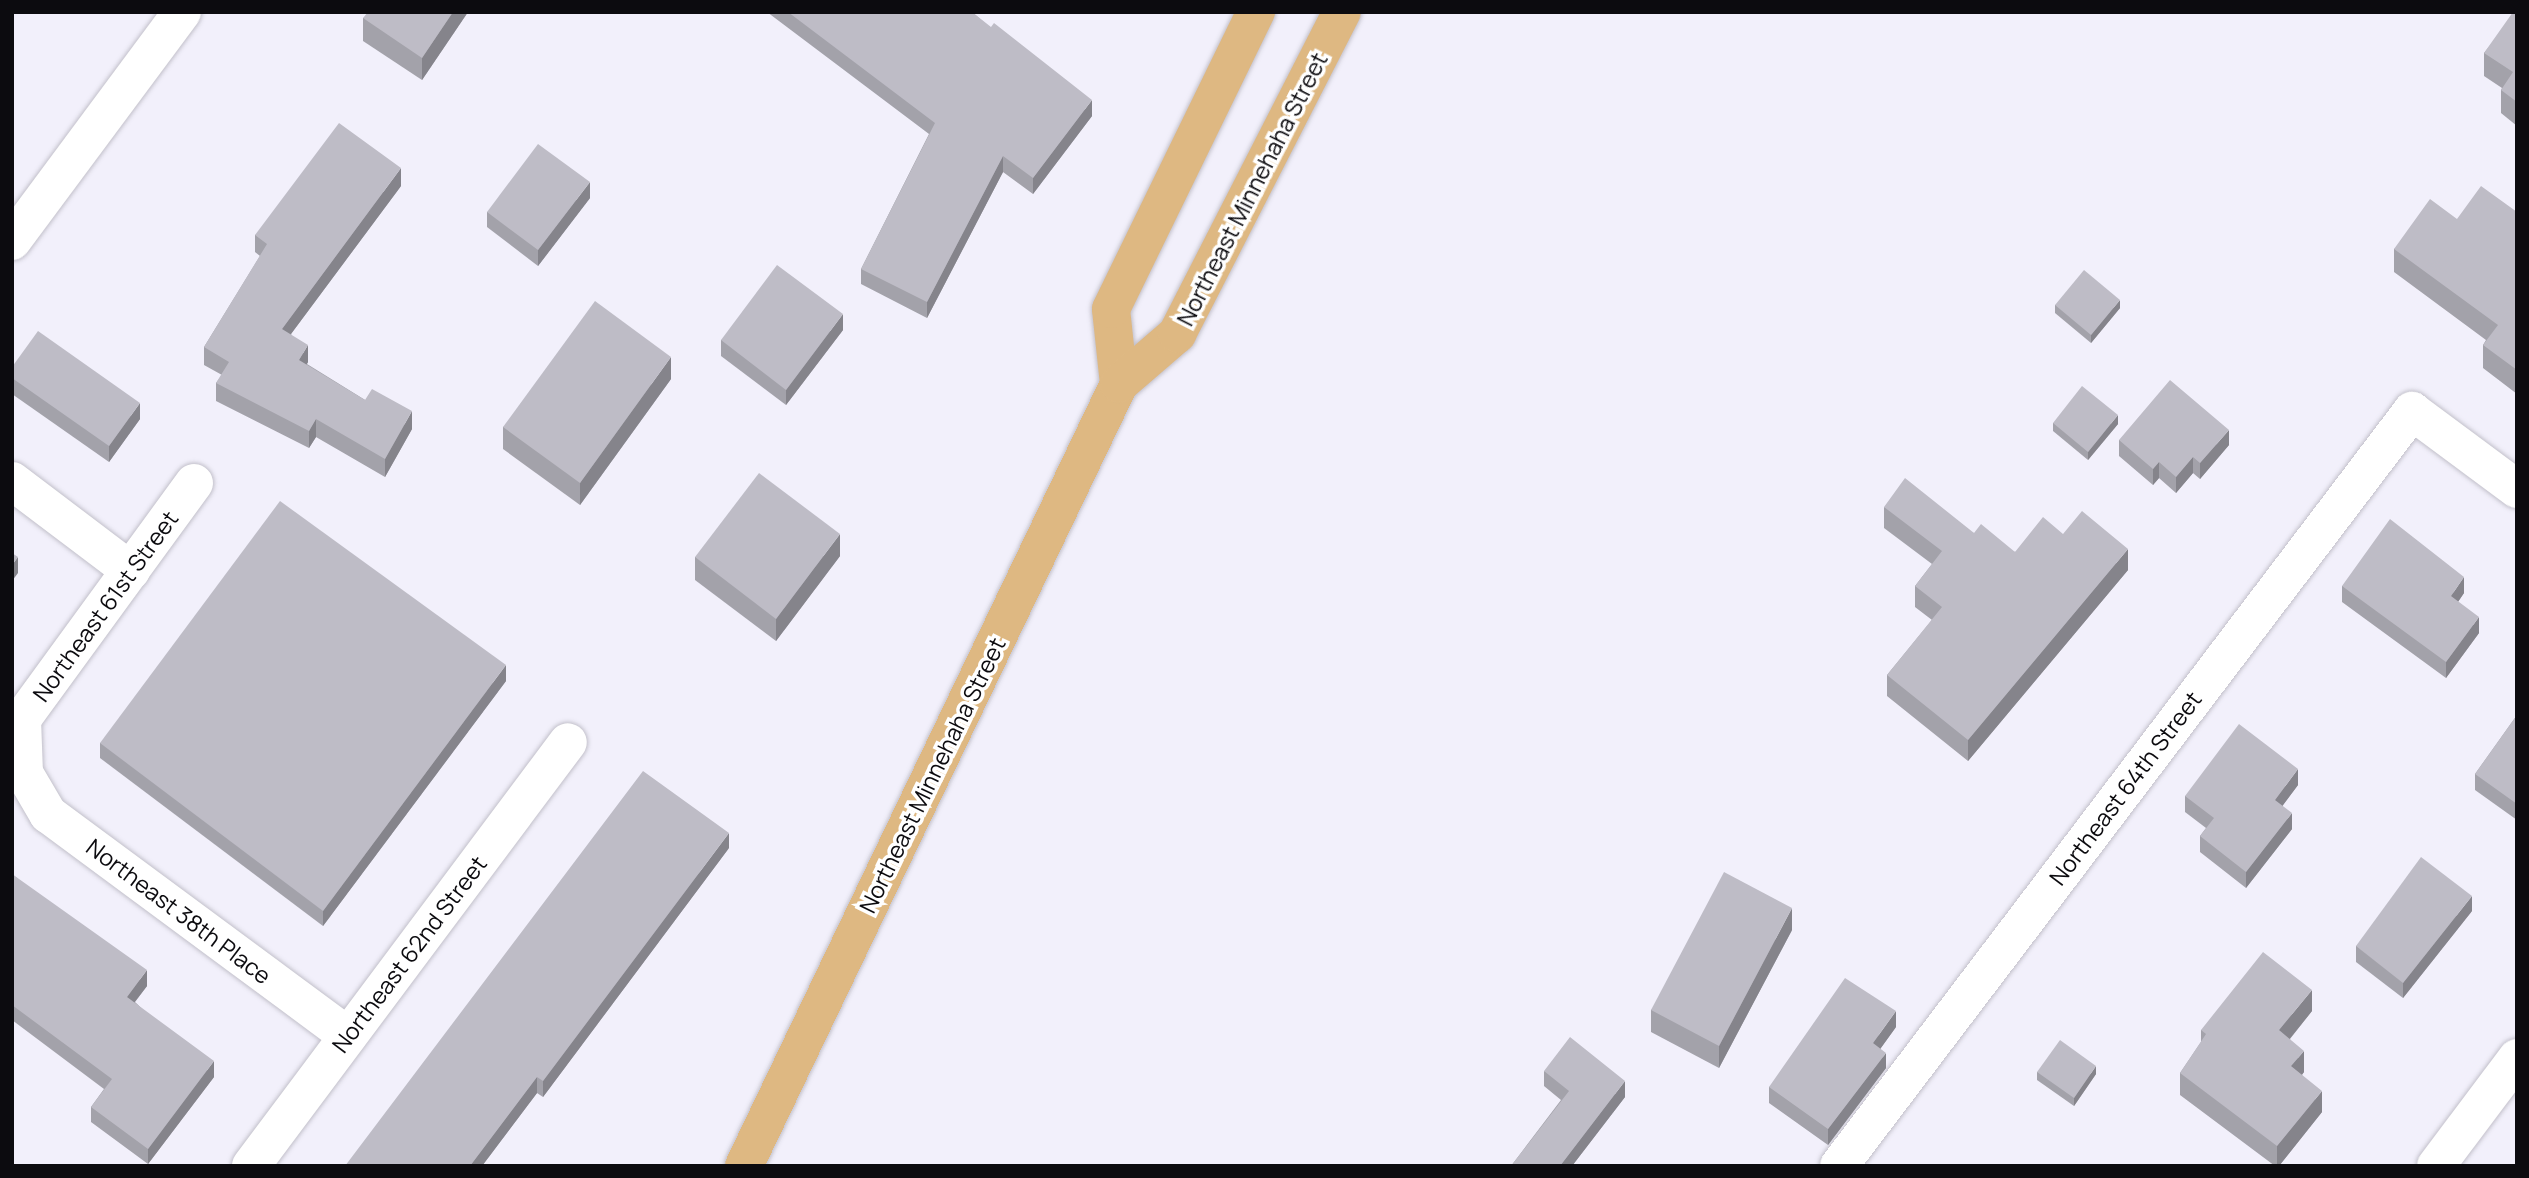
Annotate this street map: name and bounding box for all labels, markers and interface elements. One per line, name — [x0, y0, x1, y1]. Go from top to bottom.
street label: Northeast Minnehaha Street — [1171, 48, 1333, 330]
street label: Northeast 61st Street — [27, 505, 183, 707]
street label: Northeast Minnehaha Street — [853, 633, 1011, 917]
street label: Northeast 64th Street — [2043, 686, 2207, 890]
street label: Northeast 38th Place — [81, 833, 277, 989]
street label: Northeast 62nd Street — [326, 850, 492, 1058]

